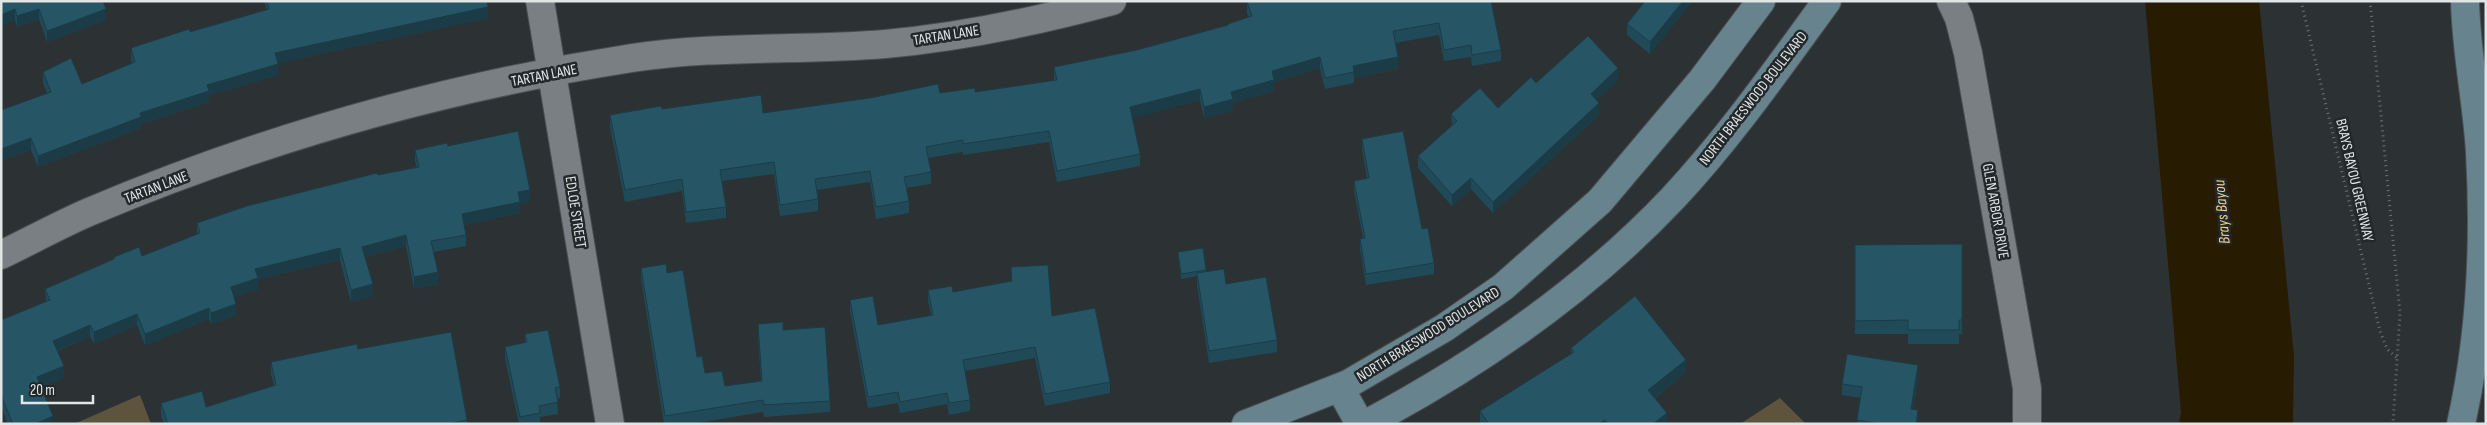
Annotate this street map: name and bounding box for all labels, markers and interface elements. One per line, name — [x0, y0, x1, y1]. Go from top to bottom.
street label: TARTAN LANE — [912, 21, 980, 50]
street label: NORTH BRAESWOOD BOULEVARD — [1695, 27, 1812, 169]
street label: TARTAN LANE — [510, 60, 579, 91]
street label: BRAYS BAYOU GREENWAY — [2331, 117, 2378, 244]
street label: GLEN ARBOR DRIVE — [1978, 162, 2013, 260]
street label: TARTAN LANE — [122, 167, 191, 208]
street label: EDLOE STREET — [560, 175, 591, 249]
water label: Brays Bayou — [2210, 179, 2235, 245]
street label: NORTH BRAESWOOD BOULEVARD — [1353, 283, 1503, 386]
scale bar — [22, 372, 94, 404]
text: 20 m — [30, 381, 55, 400]

